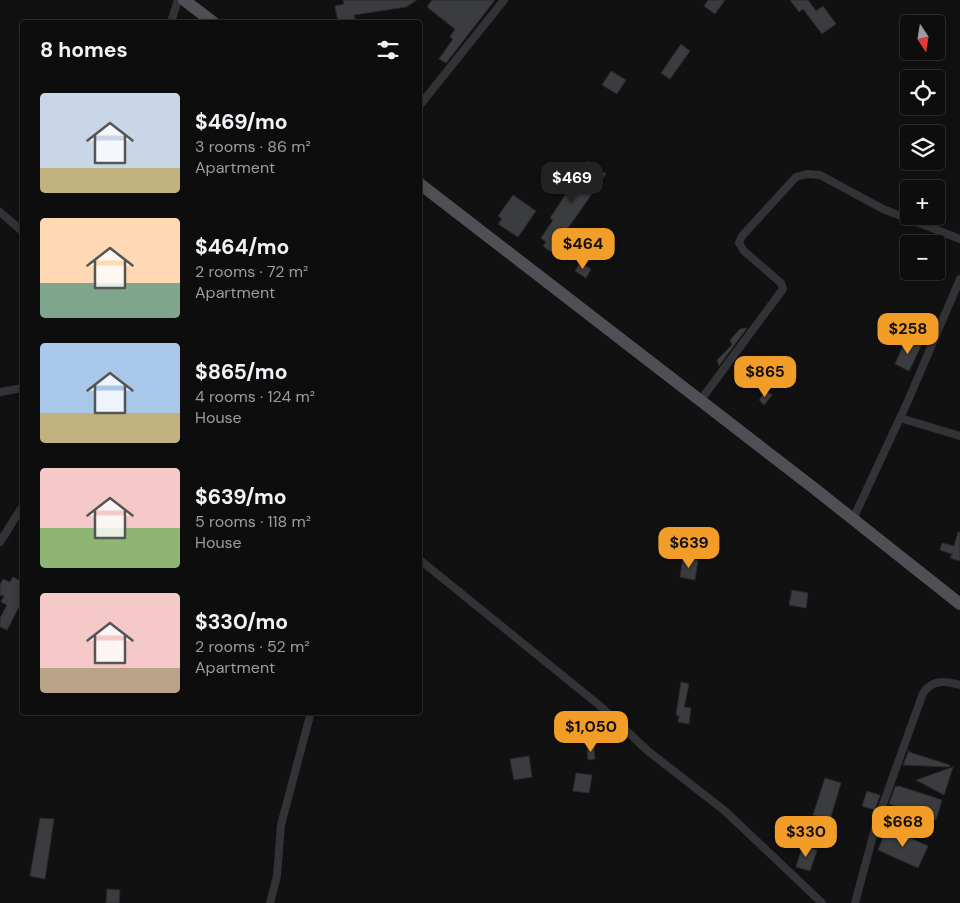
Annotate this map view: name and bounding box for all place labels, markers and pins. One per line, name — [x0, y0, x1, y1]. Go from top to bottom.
pin: $469 — [542, 162, 602, 204]
pin: $464 — [553, 228, 613, 270]
pin: $258 — [878, 312, 938, 355]
pin: $865 — [735, 356, 795, 398]
pin: $639 — [659, 526, 719, 569]
pin: $1,050 — [550, 710, 632, 753]
pin: $668 — [873, 806, 933, 848]
pin: $330 — [776, 816, 836, 858]

